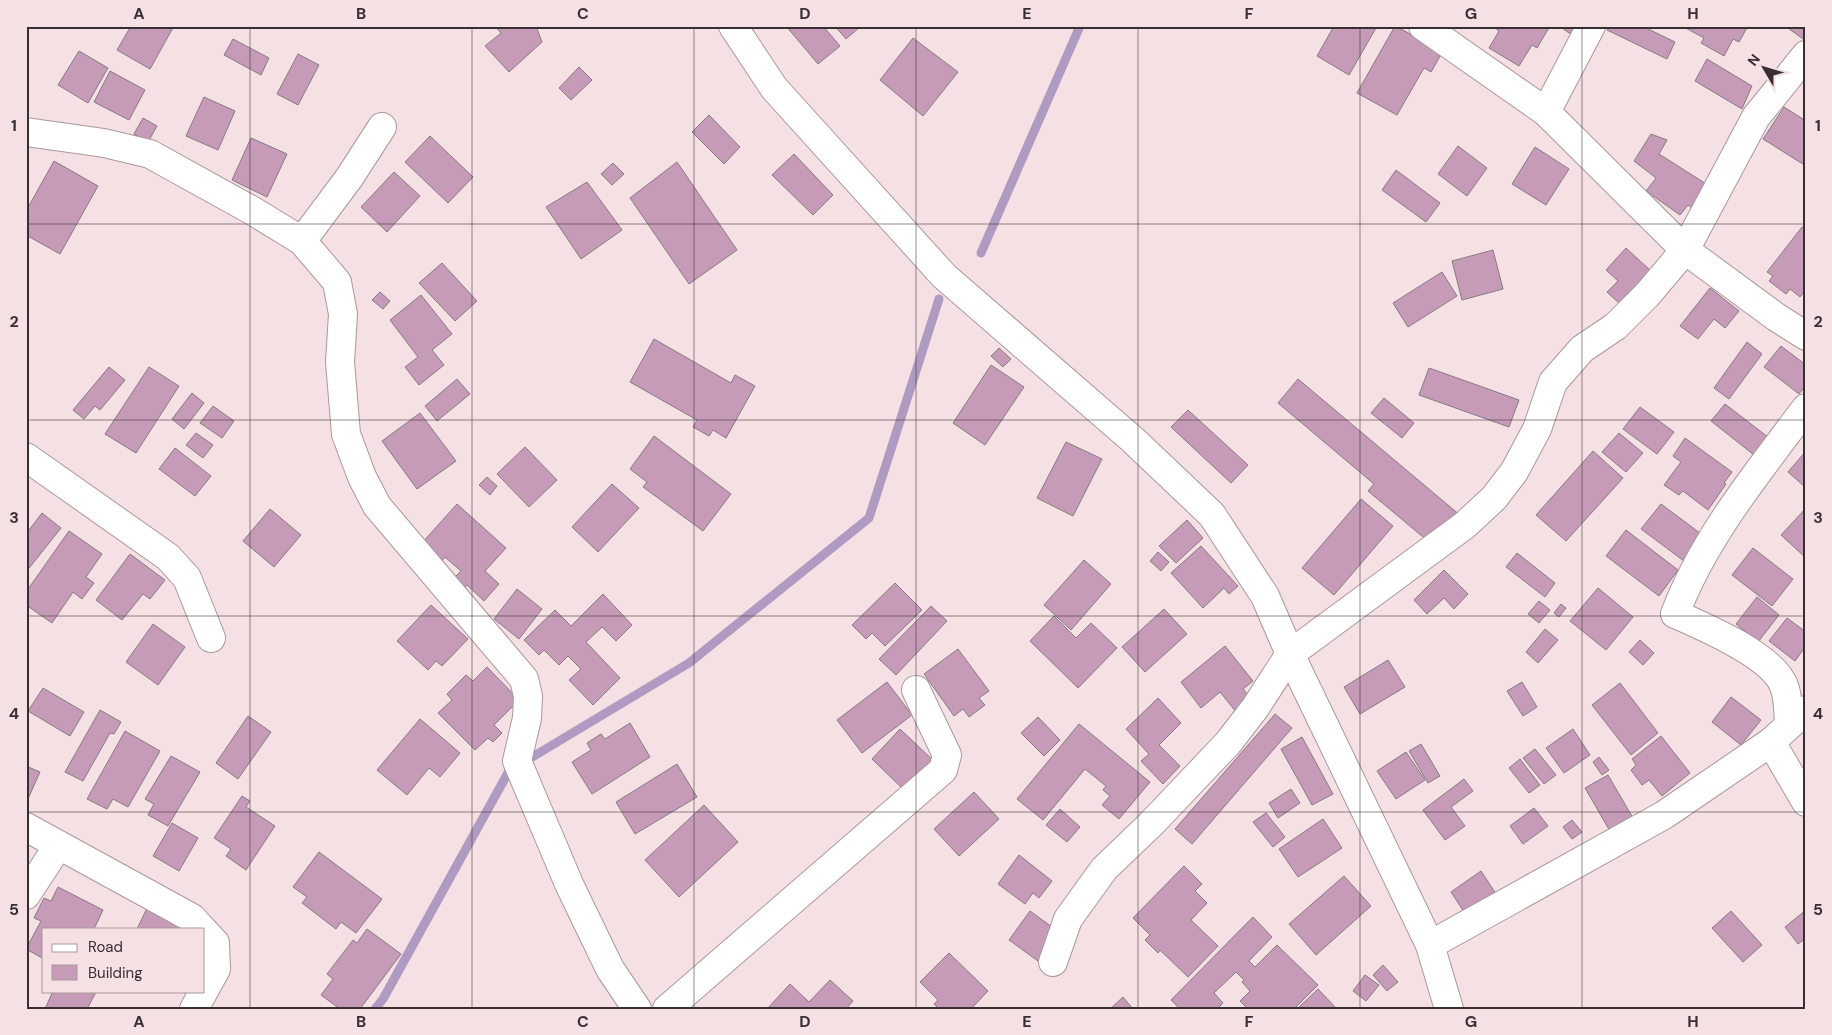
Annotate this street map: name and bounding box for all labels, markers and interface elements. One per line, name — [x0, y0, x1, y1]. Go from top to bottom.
text: A — [133, 3, 145, 24]
text: B — [356, 3, 366, 24]
text: C — [577, 3, 589, 24]
text: D — [799, 3, 811, 24]
text: E — [1022, 3, 1032, 24]
text: F — [1245, 3, 1254, 24]
text: G — [1465, 3, 1477, 24]
text: H — [1687, 3, 1699, 24]
north arrow — [1740, 42, 1790, 92]
text: N — [1744, 50, 1764, 70]
text: 1 — [11, 115, 17, 136]
text: 1 — [1815, 115, 1821, 136]
text: 2 — [9, 311, 19, 332]
text: 2 — [1813, 311, 1823, 332]
text: 3 — [9, 507, 19, 528]
text: 3 — [1813, 507, 1823, 528]
text: 4 — [9, 703, 19, 724]
text: 4 — [1813, 703, 1823, 724]
text: 5 — [9, 899, 19, 920]
text: 5 — [1813, 899, 1823, 920]
legend — [42, 928, 205, 992]
text: Road — [88, 937, 123, 957]
text: Building — [88, 963, 143, 983]
text: A — [133, 1011, 145, 1032]
text: B — [356, 1011, 366, 1032]
text: C — [577, 1011, 589, 1032]
text: D — [799, 1011, 811, 1032]
text: E — [1022, 1011, 1032, 1032]
text: F — [1245, 1011, 1254, 1032]
text: G — [1465, 1011, 1477, 1032]
text: H — [1687, 1011, 1699, 1032]

